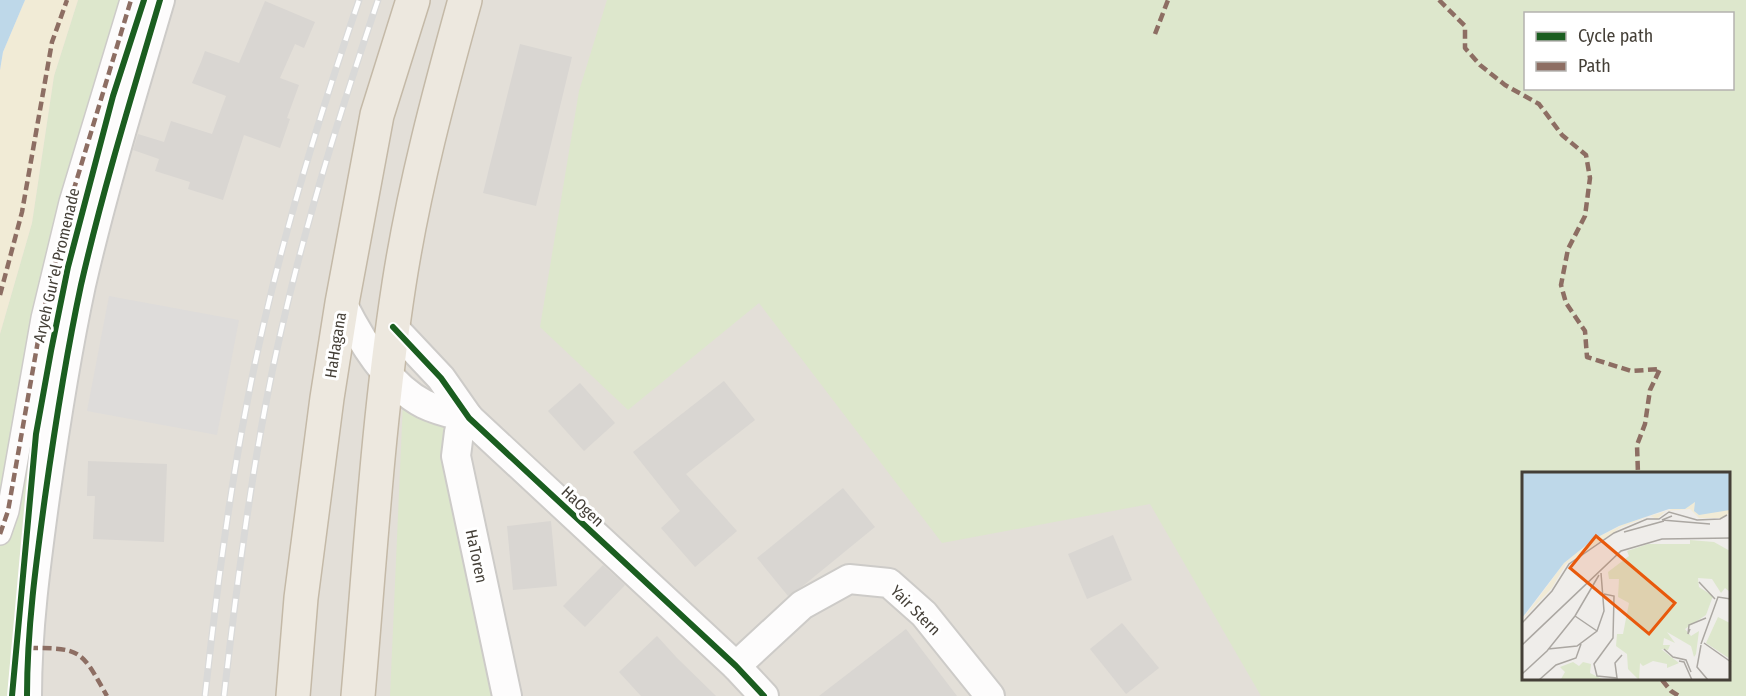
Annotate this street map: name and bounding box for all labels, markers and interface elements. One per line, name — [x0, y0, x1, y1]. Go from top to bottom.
legend — [1524, 12, 1734, 90]
text: Cycle path — [1578, 25, 1653, 47]
text: Path — [1578, 55, 1611, 77]
street label: Aryeh Gur'el Promenade — [29, 186, 84, 344]
street label: HaHagana — [321, 311, 350, 379]
inset map — [1522, 472, 1731, 681]
street label: HaOgen — [557, 482, 608, 531]
street label: HaToren — [462, 528, 491, 584]
street label: Yair Stern — [887, 581, 945, 639]

